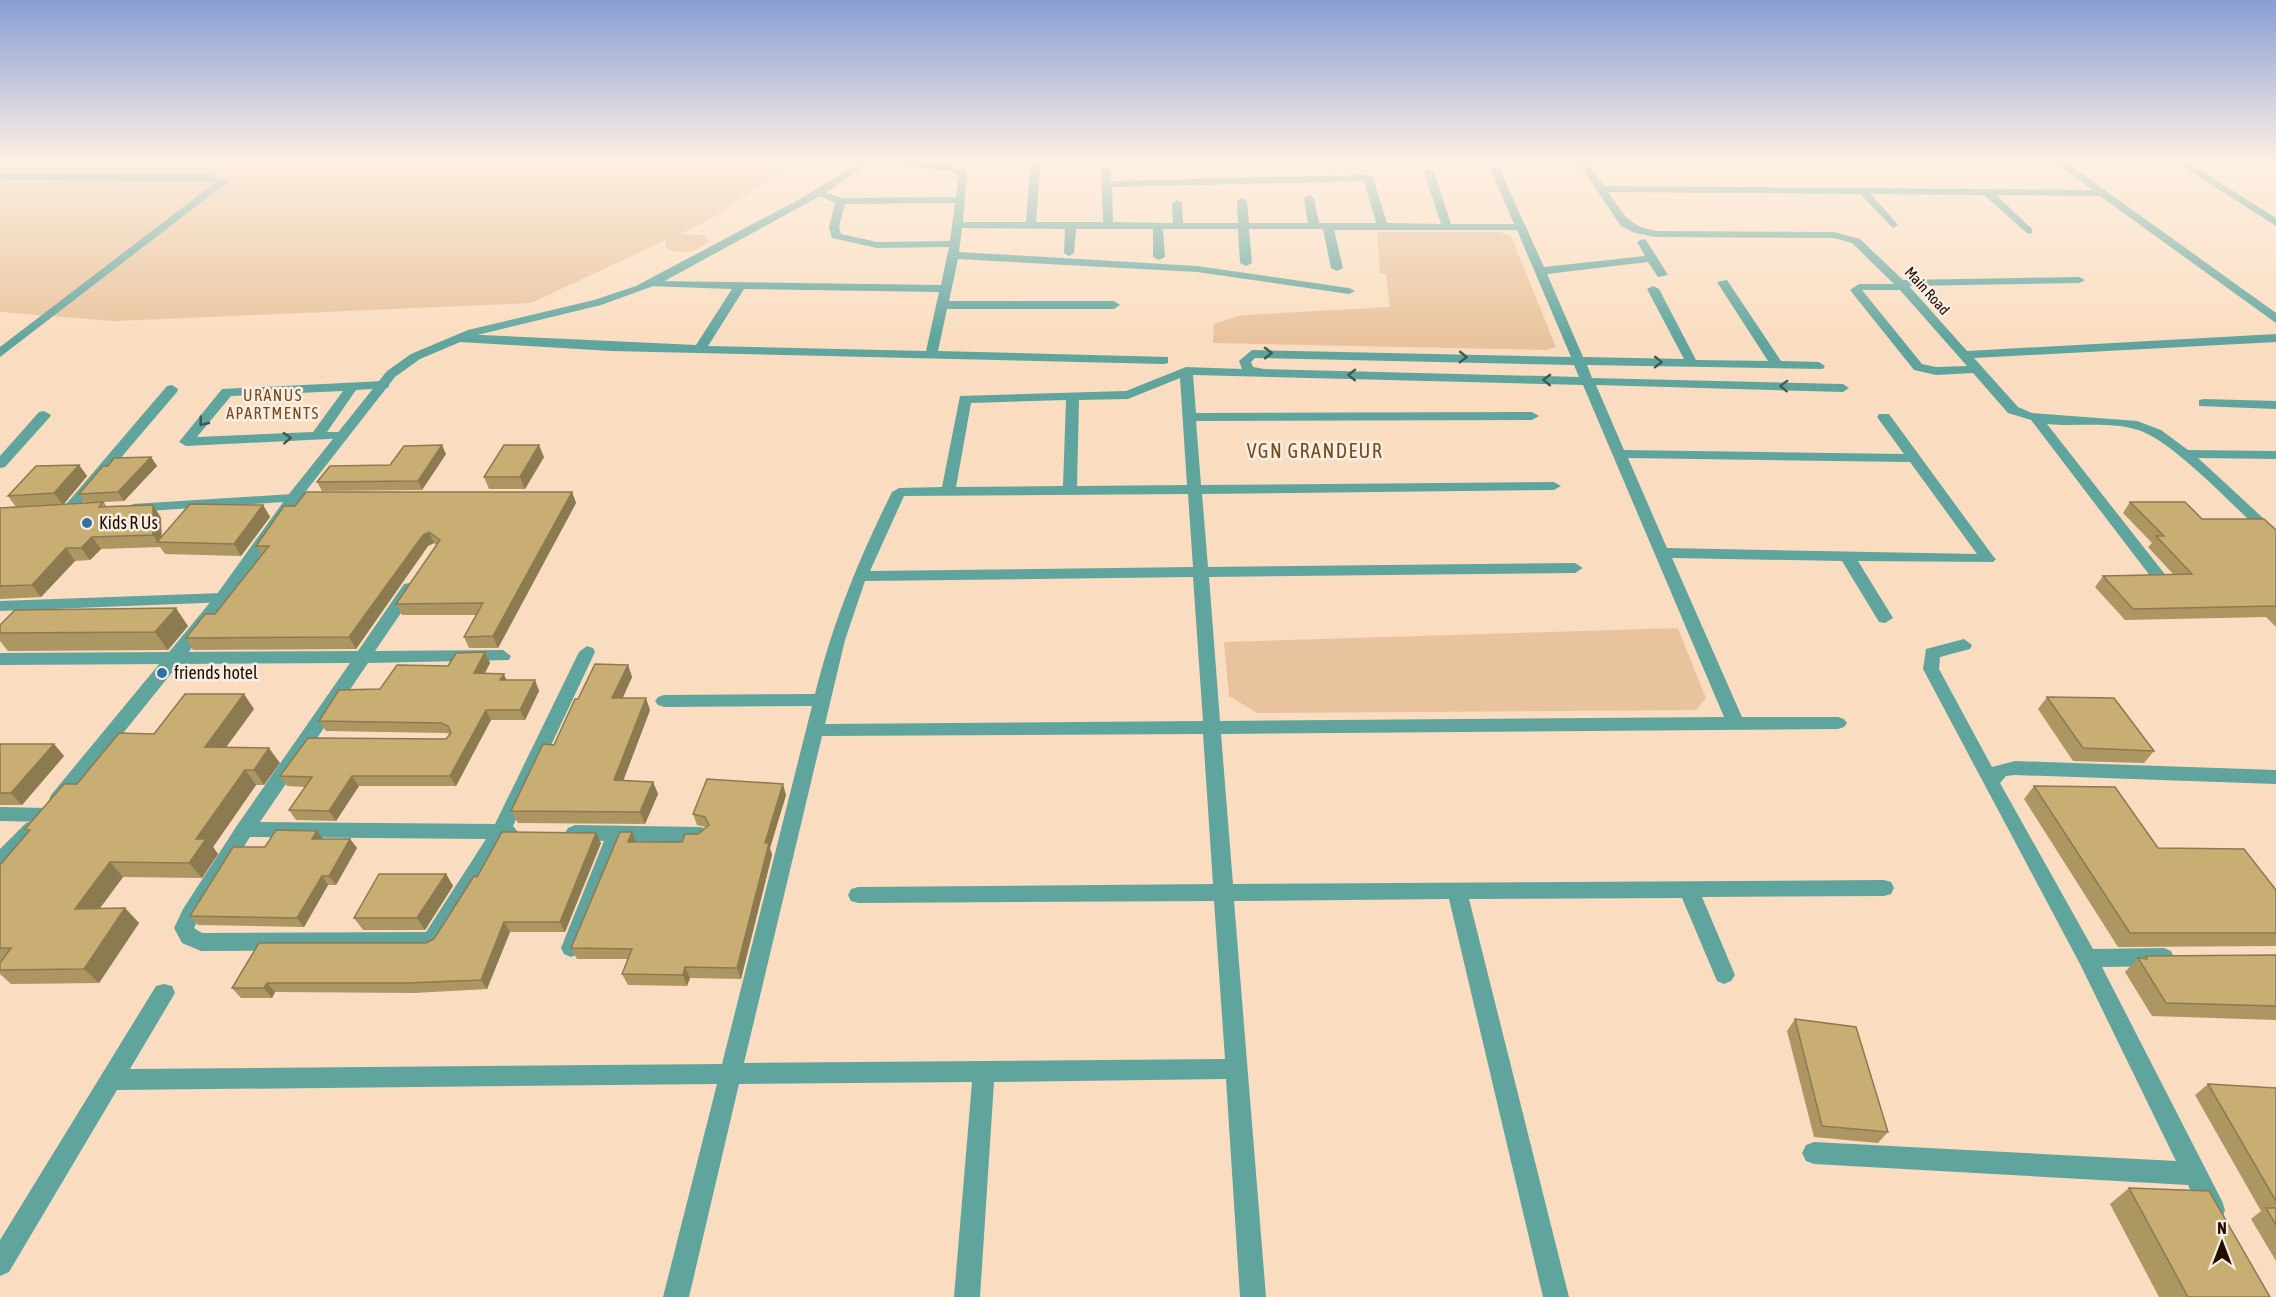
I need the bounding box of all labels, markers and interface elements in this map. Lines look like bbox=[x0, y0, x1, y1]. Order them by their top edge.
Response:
street label: Main Road bbox=[1901, 263, 1953, 318]
one-way arrow bbox=[1264, 347, 1273, 359]
one-way arrow bbox=[1459, 351, 1468, 363]
one-way arrow bbox=[1654, 356, 1663, 368]
one-way arrow bbox=[1348, 369, 1357, 381]
one-way arrow bbox=[1543, 373, 1552, 386]
one-way arrow bbox=[1780, 380, 1789, 392]
district label: URANUS APARTMENTS bbox=[226, 386, 320, 422]
one-way arrow bbox=[199, 415, 210, 426]
one-way arrow bbox=[282, 431, 291, 444]
district label: VGN GRANDEUR bbox=[1247, 439, 1383, 462]
place label: Kids R Us bbox=[99, 512, 158, 533]
marker: Kids R Us bbox=[80, 516, 94, 530]
place label: friends hotel bbox=[174, 662, 258, 683]
marker: friends hotel bbox=[155, 666, 169, 680]
north arrow bbox=[2192, 1213, 2252, 1273]
text: N bbox=[2217, 1219, 2227, 1237]

